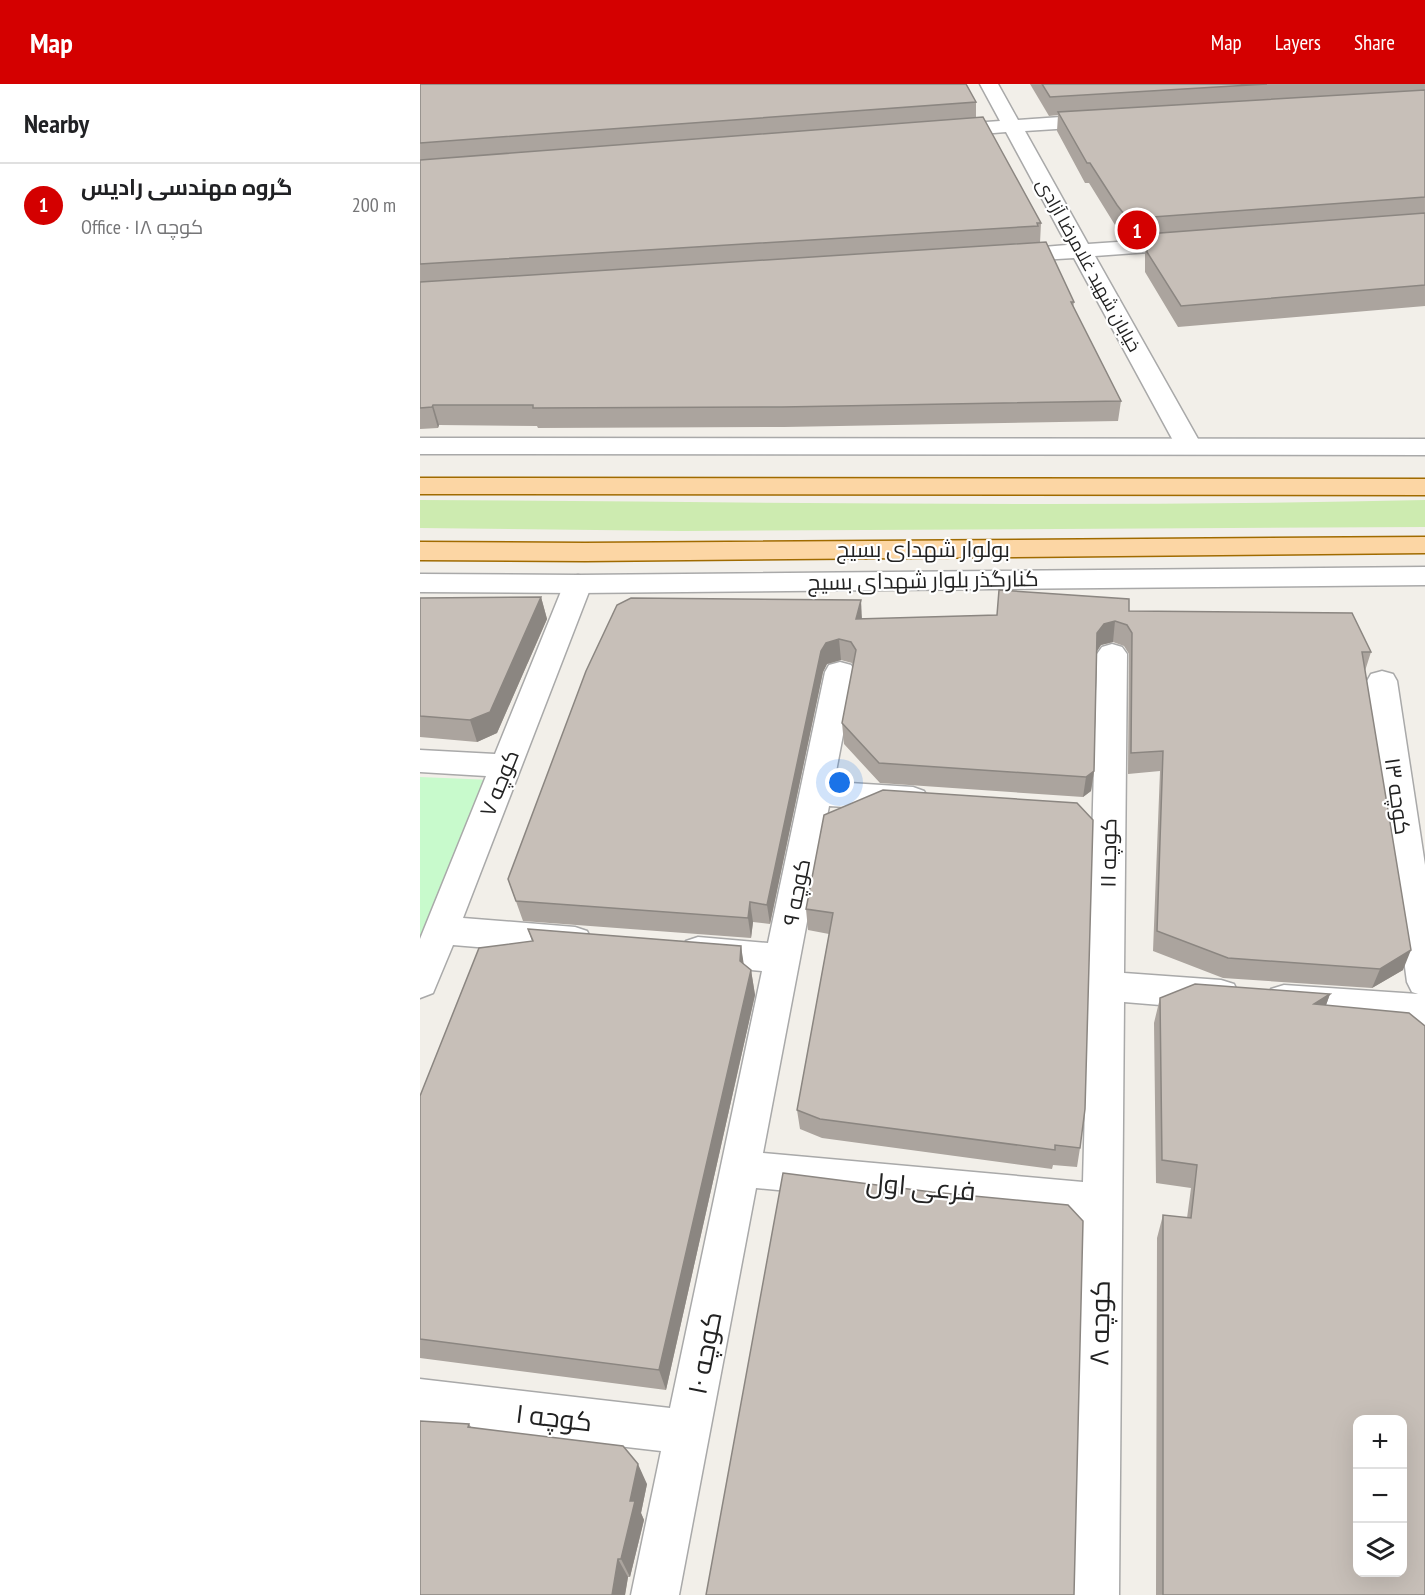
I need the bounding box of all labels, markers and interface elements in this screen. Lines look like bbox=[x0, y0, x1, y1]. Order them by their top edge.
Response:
text: Map bbox=[30, 24, 73, 61]
text: Map bbox=[1211, 29, 1242, 56]
text: Layers bbox=[1275, 29, 1321, 56]
text: Share bbox=[1354, 29, 1395, 56]
text: Nearby bbox=[24, 107, 89, 140]
text: گروه مهندسی رادیس bbox=[81, 173, 293, 201]
street label: خیابان شهید غلامرضا آزادی bbox=[1032, 174, 1146, 356]
text: 1 bbox=[39, 192, 48, 218]
text: 200 m bbox=[352, 192, 396, 218]
pin: 1 bbox=[1118, 208, 1156, 252]
text: Office · کوچه ۱۸ bbox=[81, 214, 203, 240]
street label: بولوار شهدای بسیج bbox=[836, 535, 1010, 564]
street label: کنارگذر بلوار شهدای بسیج bbox=[807, 564, 1039, 597]
street label: کوچه ۷ bbox=[473, 745, 526, 821]
street label: کوچه ۱۳ bbox=[1378, 756, 1417, 837]
your location bbox=[825, 768, 854, 797]
street label: کوچه ۱۱ bbox=[1093, 818, 1124, 888]
street label: کوچه ۹ bbox=[776, 856, 817, 928]
street label: فرعی اول bbox=[865, 1164, 977, 1208]
street label: کوچه ۸ bbox=[1081, 1280, 1119, 1366]
street label: کوچه ۱۰ bbox=[679, 1309, 731, 1398]
street label: کوچه ۱ bbox=[513, 1395, 594, 1441]
map controls bbox=[1353, 1415, 1407, 1577]
button: + bbox=[1353, 1415, 1407, 1469]
button: − bbox=[1353, 1469, 1407, 1523]
button: layers bbox=[1353, 1523, 1407, 1577]

